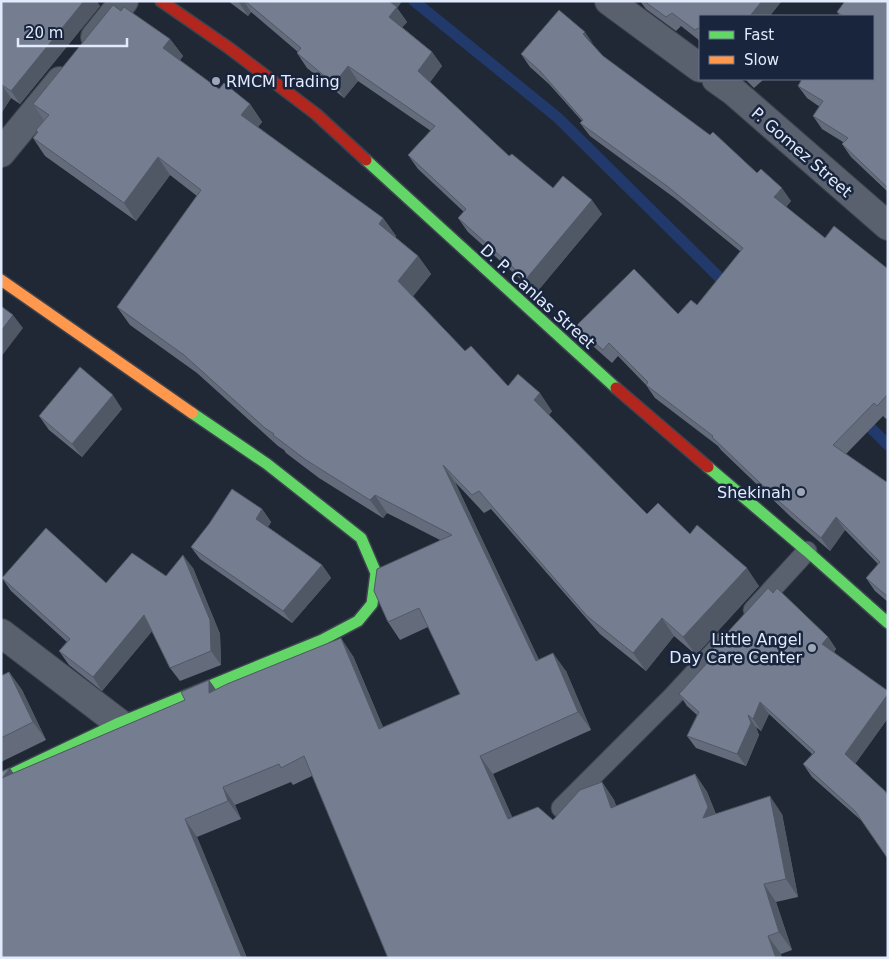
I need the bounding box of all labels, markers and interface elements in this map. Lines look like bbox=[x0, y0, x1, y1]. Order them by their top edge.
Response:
scale bar bbox=[18, 15, 126, 47]
legend bbox=[699, 15, 874, 80]
text: 20 m bbox=[25, 24, 63, 42]
text: Fast bbox=[744, 26, 774, 44]
text: Slow bbox=[744, 51, 779, 69]
place label: RMCM Trading bbox=[226, 72, 340, 91]
marker: RMCM Trading bbox=[210, 75, 222, 87]
street label: P. Gomez Street bbox=[747, 104, 856, 201]
street label: D. P. Canlas Street bbox=[477, 240, 599, 353]
place label: Shekinah bbox=[717, 483, 791, 502]
marker: Shekinah bbox=[795, 486, 807, 498]
place label: Little Angel Day Care Center bbox=[669, 630, 802, 667]
marker: Little Angel Day Care Center bbox=[806, 642, 818, 654]

